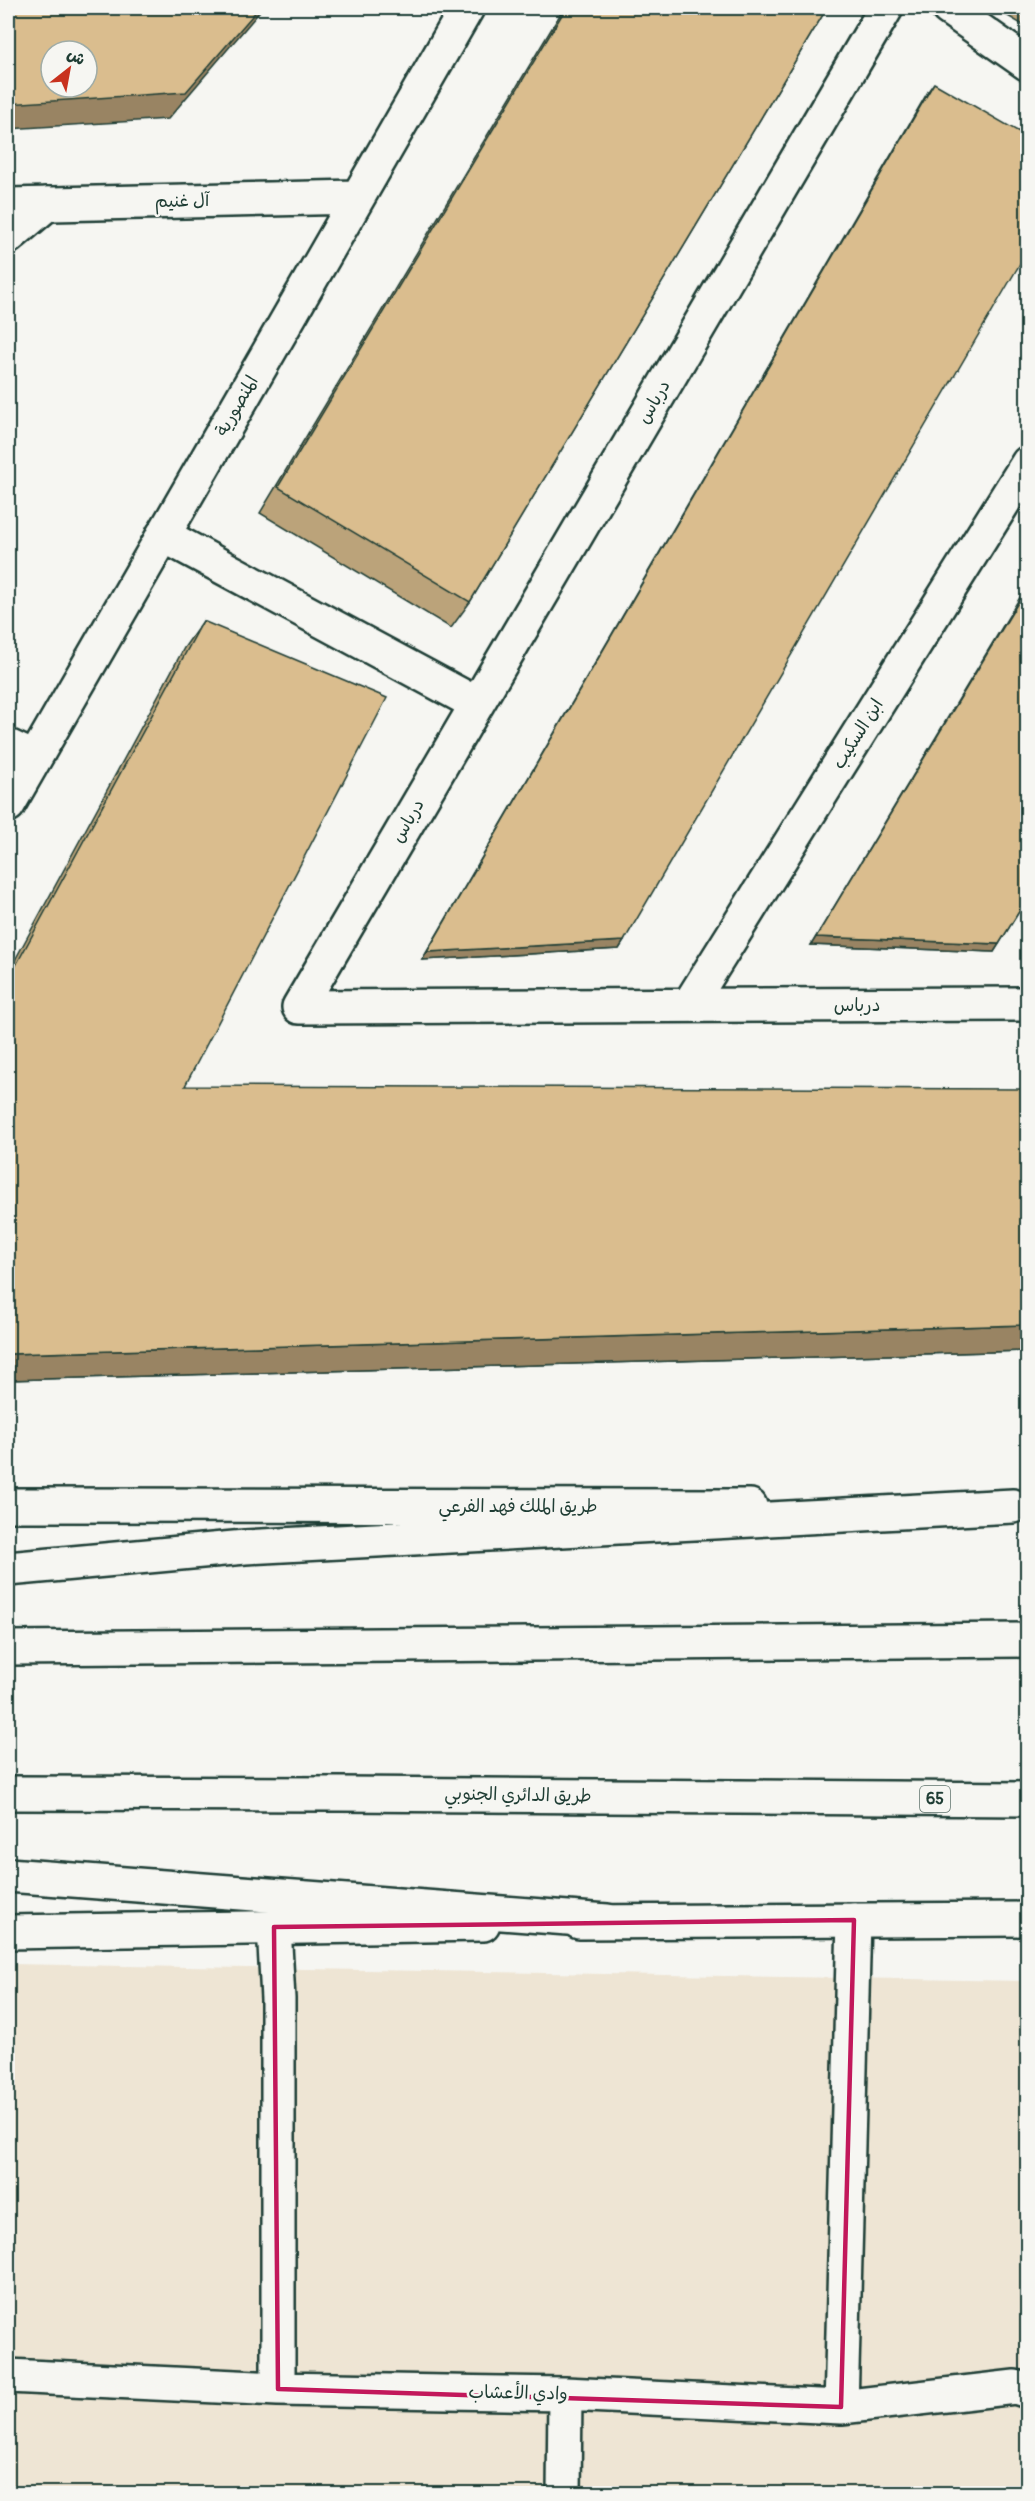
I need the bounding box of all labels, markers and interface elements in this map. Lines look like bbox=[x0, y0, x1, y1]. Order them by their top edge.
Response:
north arrow bbox=[39, 39, 99, 99]
text: ش bbox=[64, 44, 89, 70]
street label: آل غنيم bbox=[154, 189, 211, 215]
street label: المنصورية bbox=[210, 371, 264, 441]
street label: درباس bbox=[632, 376, 676, 428]
street label: ابن السكيب bbox=[827, 695, 889, 773]
street label: درباس bbox=[386, 795, 430, 847]
street label: درباس bbox=[834, 994, 880, 1017]
street label: طريق الملك فهد الفرعي bbox=[439, 1495, 597, 1522]
street label: طريق الدائري الجنوبي bbox=[444, 1782, 592, 1812]
road number: 65 bbox=[920, 1786, 950, 1812]
street label: وادي الأعشاب bbox=[468, 2380, 568, 2406]

